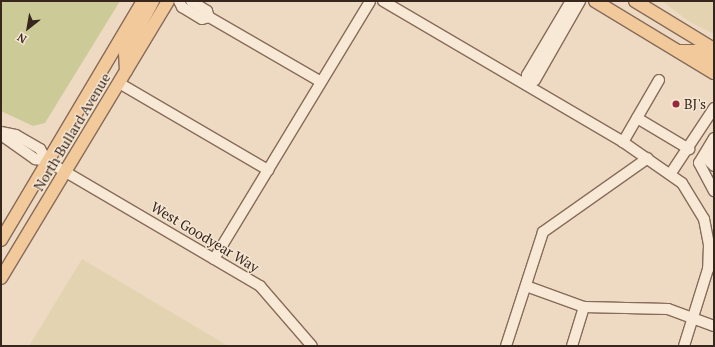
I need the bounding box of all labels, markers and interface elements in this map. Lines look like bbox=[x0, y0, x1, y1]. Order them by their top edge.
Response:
north arrow bbox=[8, 8, 48, 48]
text: N bbox=[15, 30, 29, 46]
street label: North Bullard Avenue bbox=[30, 70, 114, 194]
place label: BJ's bbox=[684, 96, 706, 112]
marker: BJ's bbox=[671, 99, 681, 109]
street label: West Goodyear Way bbox=[148, 198, 262, 276]

